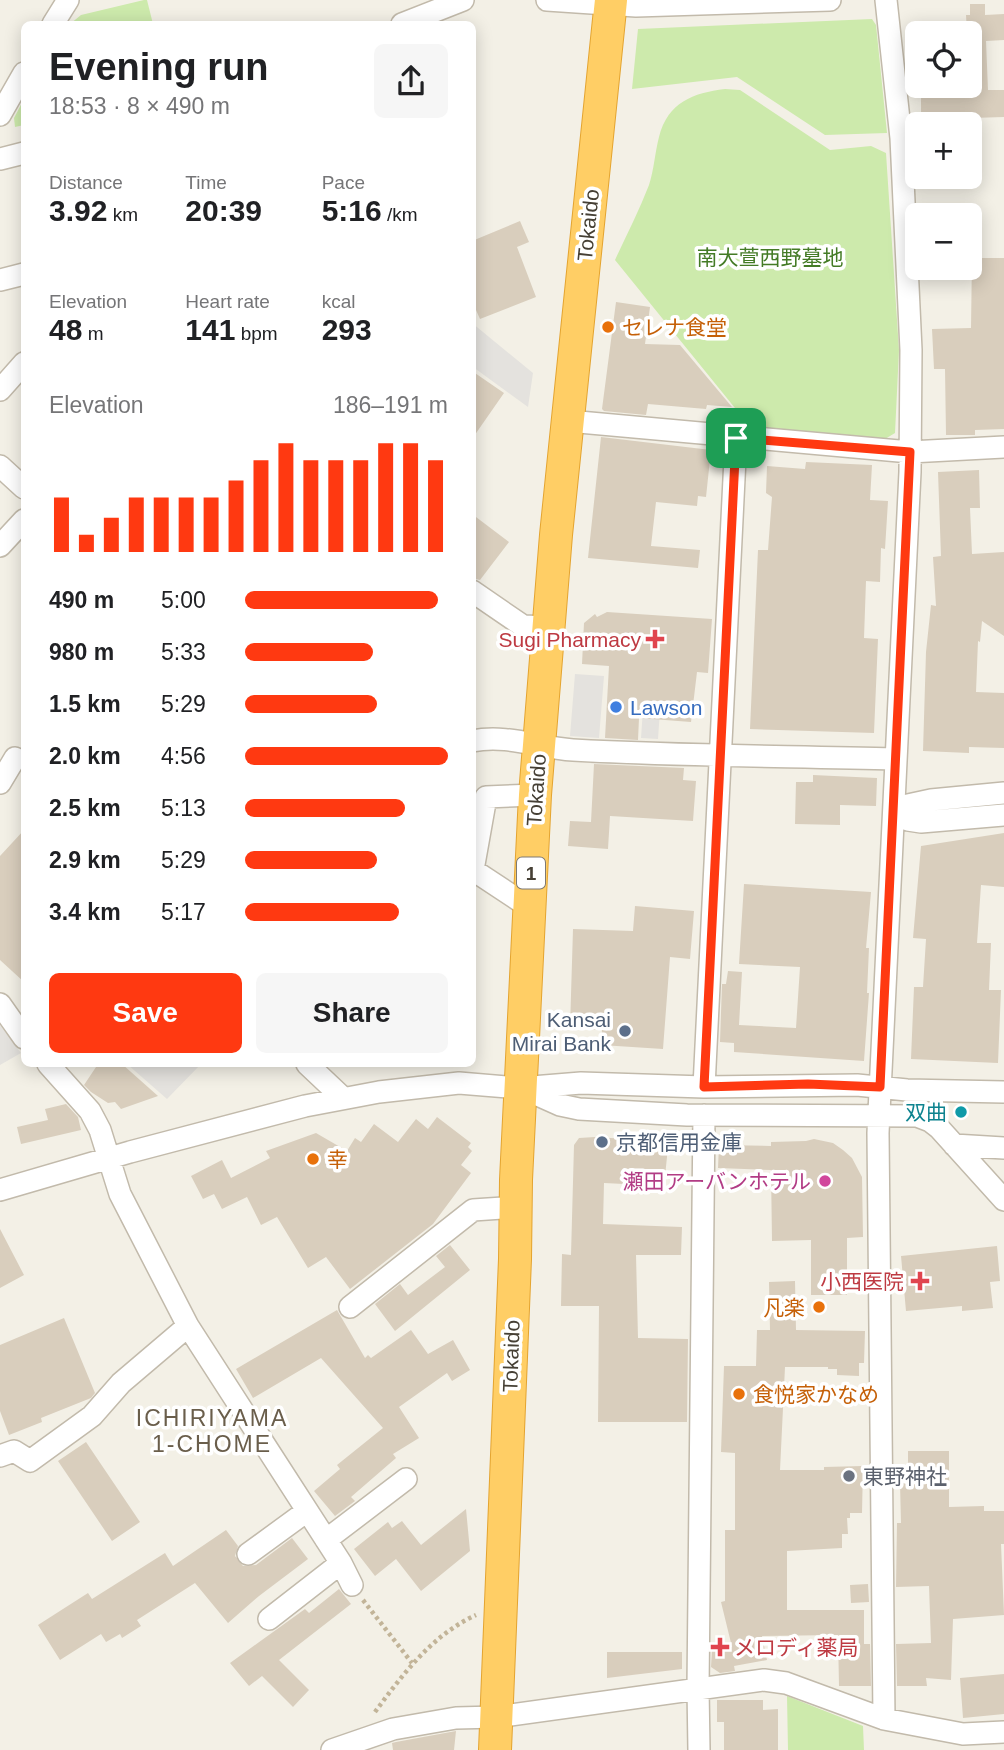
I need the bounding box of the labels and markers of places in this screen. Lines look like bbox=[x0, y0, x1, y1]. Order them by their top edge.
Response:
place label: セレナ食堂 bbox=[622, 316, 727, 339]
marker: セレナ食堂 bbox=[600, 319, 616, 335]
pin bbox=[706, 408, 766, 468]
place label: Sugi Pharmacy bbox=[499, 628, 641, 651]
marker: Sugi Pharmacy bbox=[647, 631, 663, 647]
place label: Lawson bbox=[630, 696, 702, 719]
marker: Lawson bbox=[608, 699, 624, 715]
place label: Kansai Mirai Bank bbox=[512, 1008, 611, 1055]
marker: Kansai Mirai Bank bbox=[617, 1023, 633, 1039]
place label: 双曲 bbox=[905, 1101, 947, 1124]
marker: 双曲 bbox=[953, 1104, 969, 1120]
place label: 京都信用金庫 bbox=[616, 1131, 742, 1154]
marker: 京都信用金庫 bbox=[594, 1134, 610, 1150]
place label: 幸 bbox=[327, 1148, 348, 1171]
marker: 幸 bbox=[305, 1151, 321, 1167]
place label: 瀬田アーバンホテル bbox=[622, 1170, 811, 1193]
marker: 瀬田アーバンホテル bbox=[817, 1173, 833, 1189]
place label: 小西医院 bbox=[820, 1270, 904, 1293]
marker: 小西医院 bbox=[910, 1271, 930, 1291]
place label: 凡楽 bbox=[763, 1296, 805, 1319]
marker: 凡楽 bbox=[811, 1299, 827, 1315]
place label: 食悦家かなめ bbox=[753, 1383, 879, 1406]
marker: 食悦家かなめ bbox=[731, 1386, 747, 1402]
place label: 東野神社 bbox=[863, 1465, 947, 1488]
marker: 東野神社 bbox=[841, 1468, 857, 1484]
place label: メロディ薬局 bbox=[734, 1636, 859, 1659]
marker: メロディ薬局 bbox=[712, 1639, 728, 1655]

